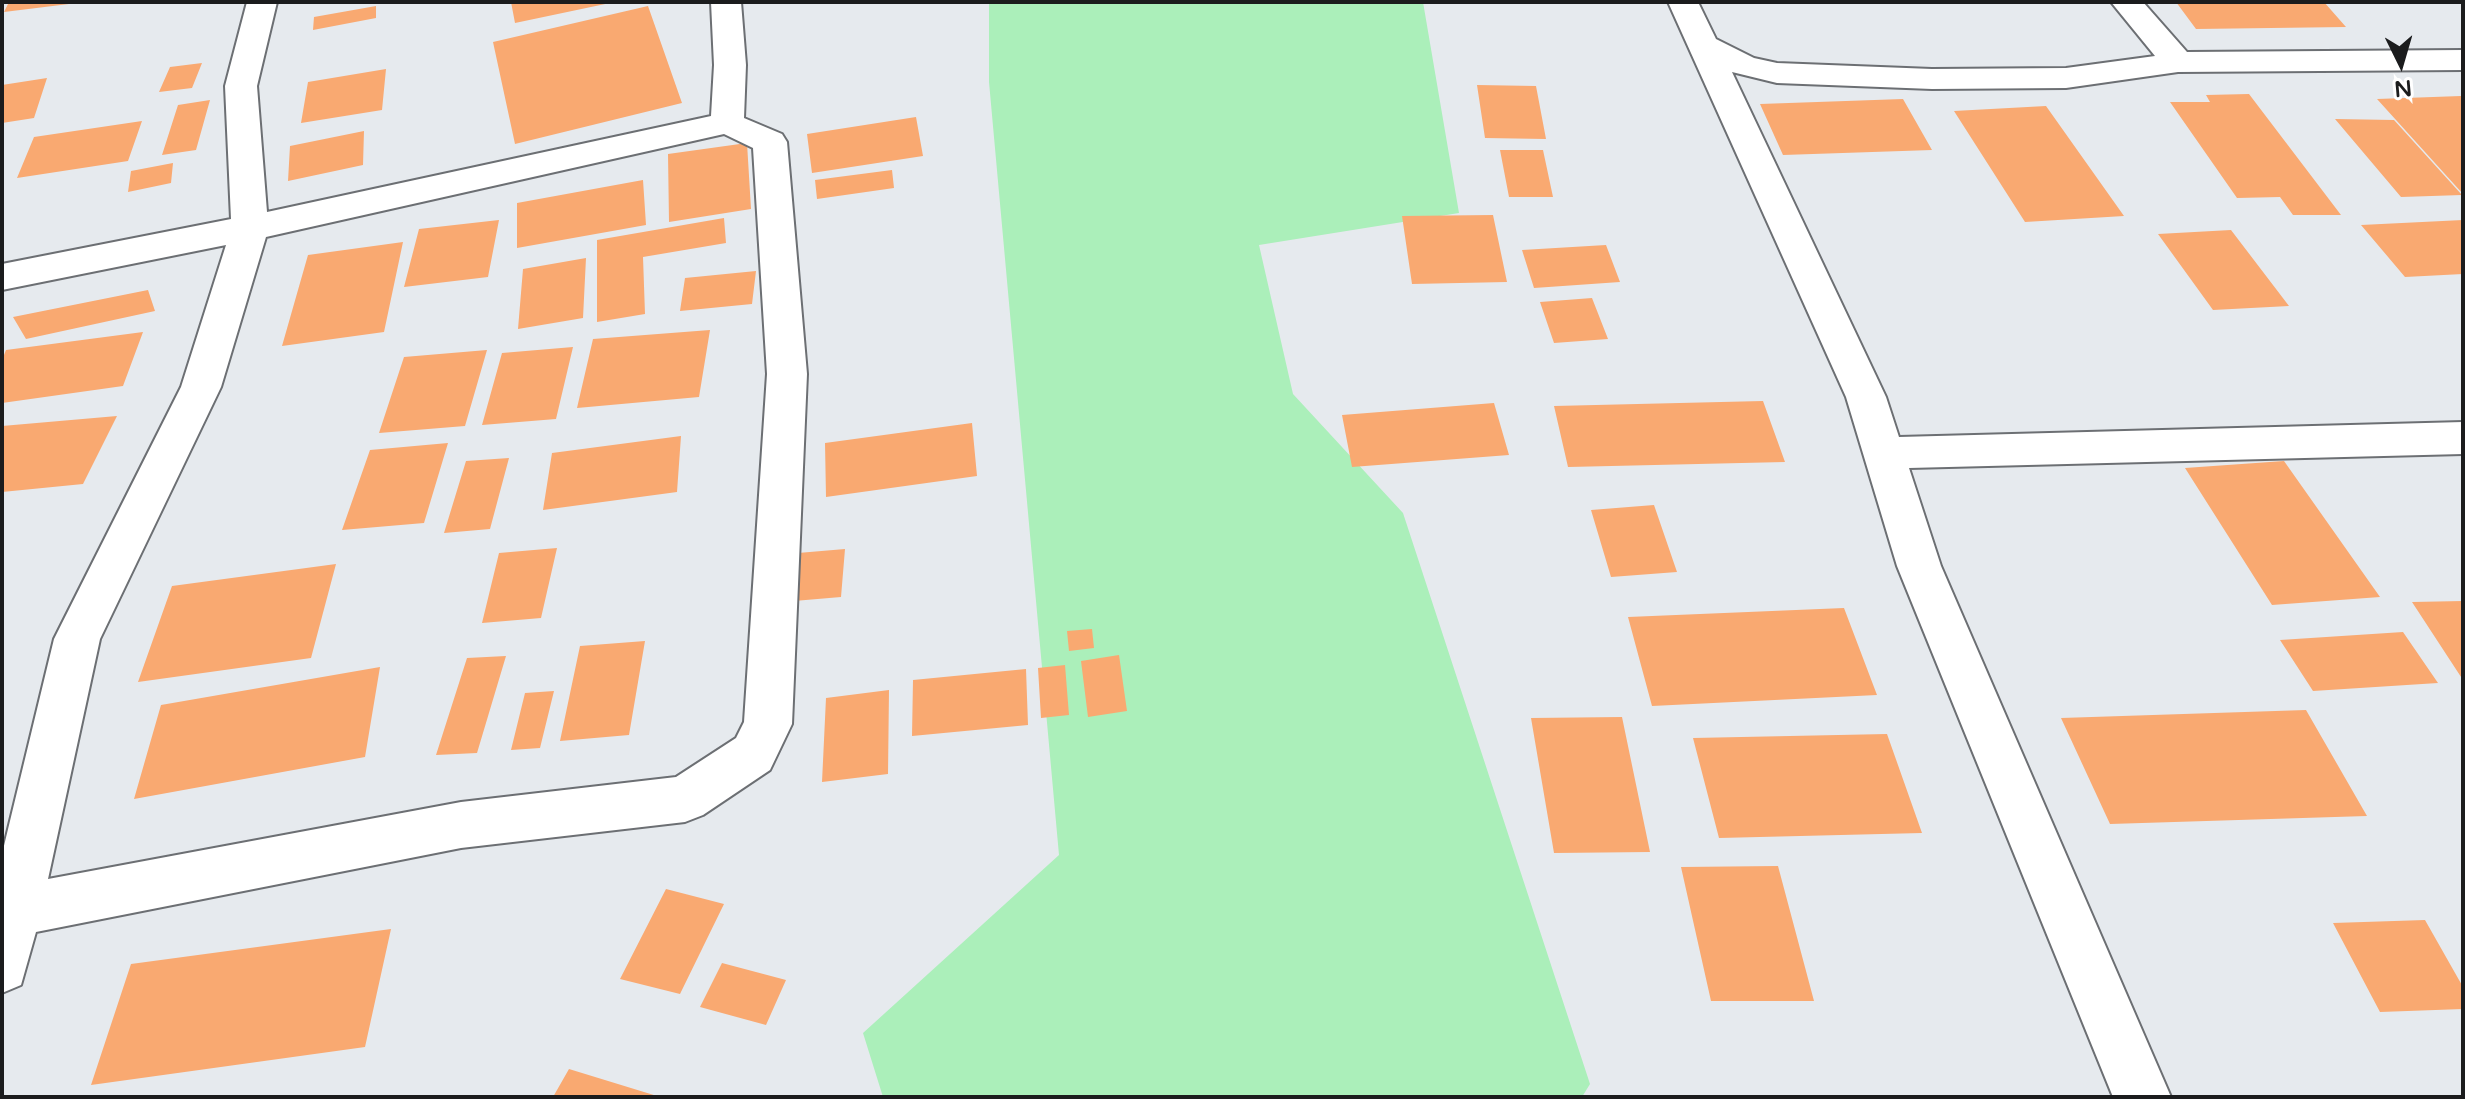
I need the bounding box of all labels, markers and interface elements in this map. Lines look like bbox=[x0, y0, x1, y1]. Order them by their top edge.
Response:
north arrow bbox=[2361, 24, 2441, 104]
text: N bbox=[2393, 74, 2413, 102]

